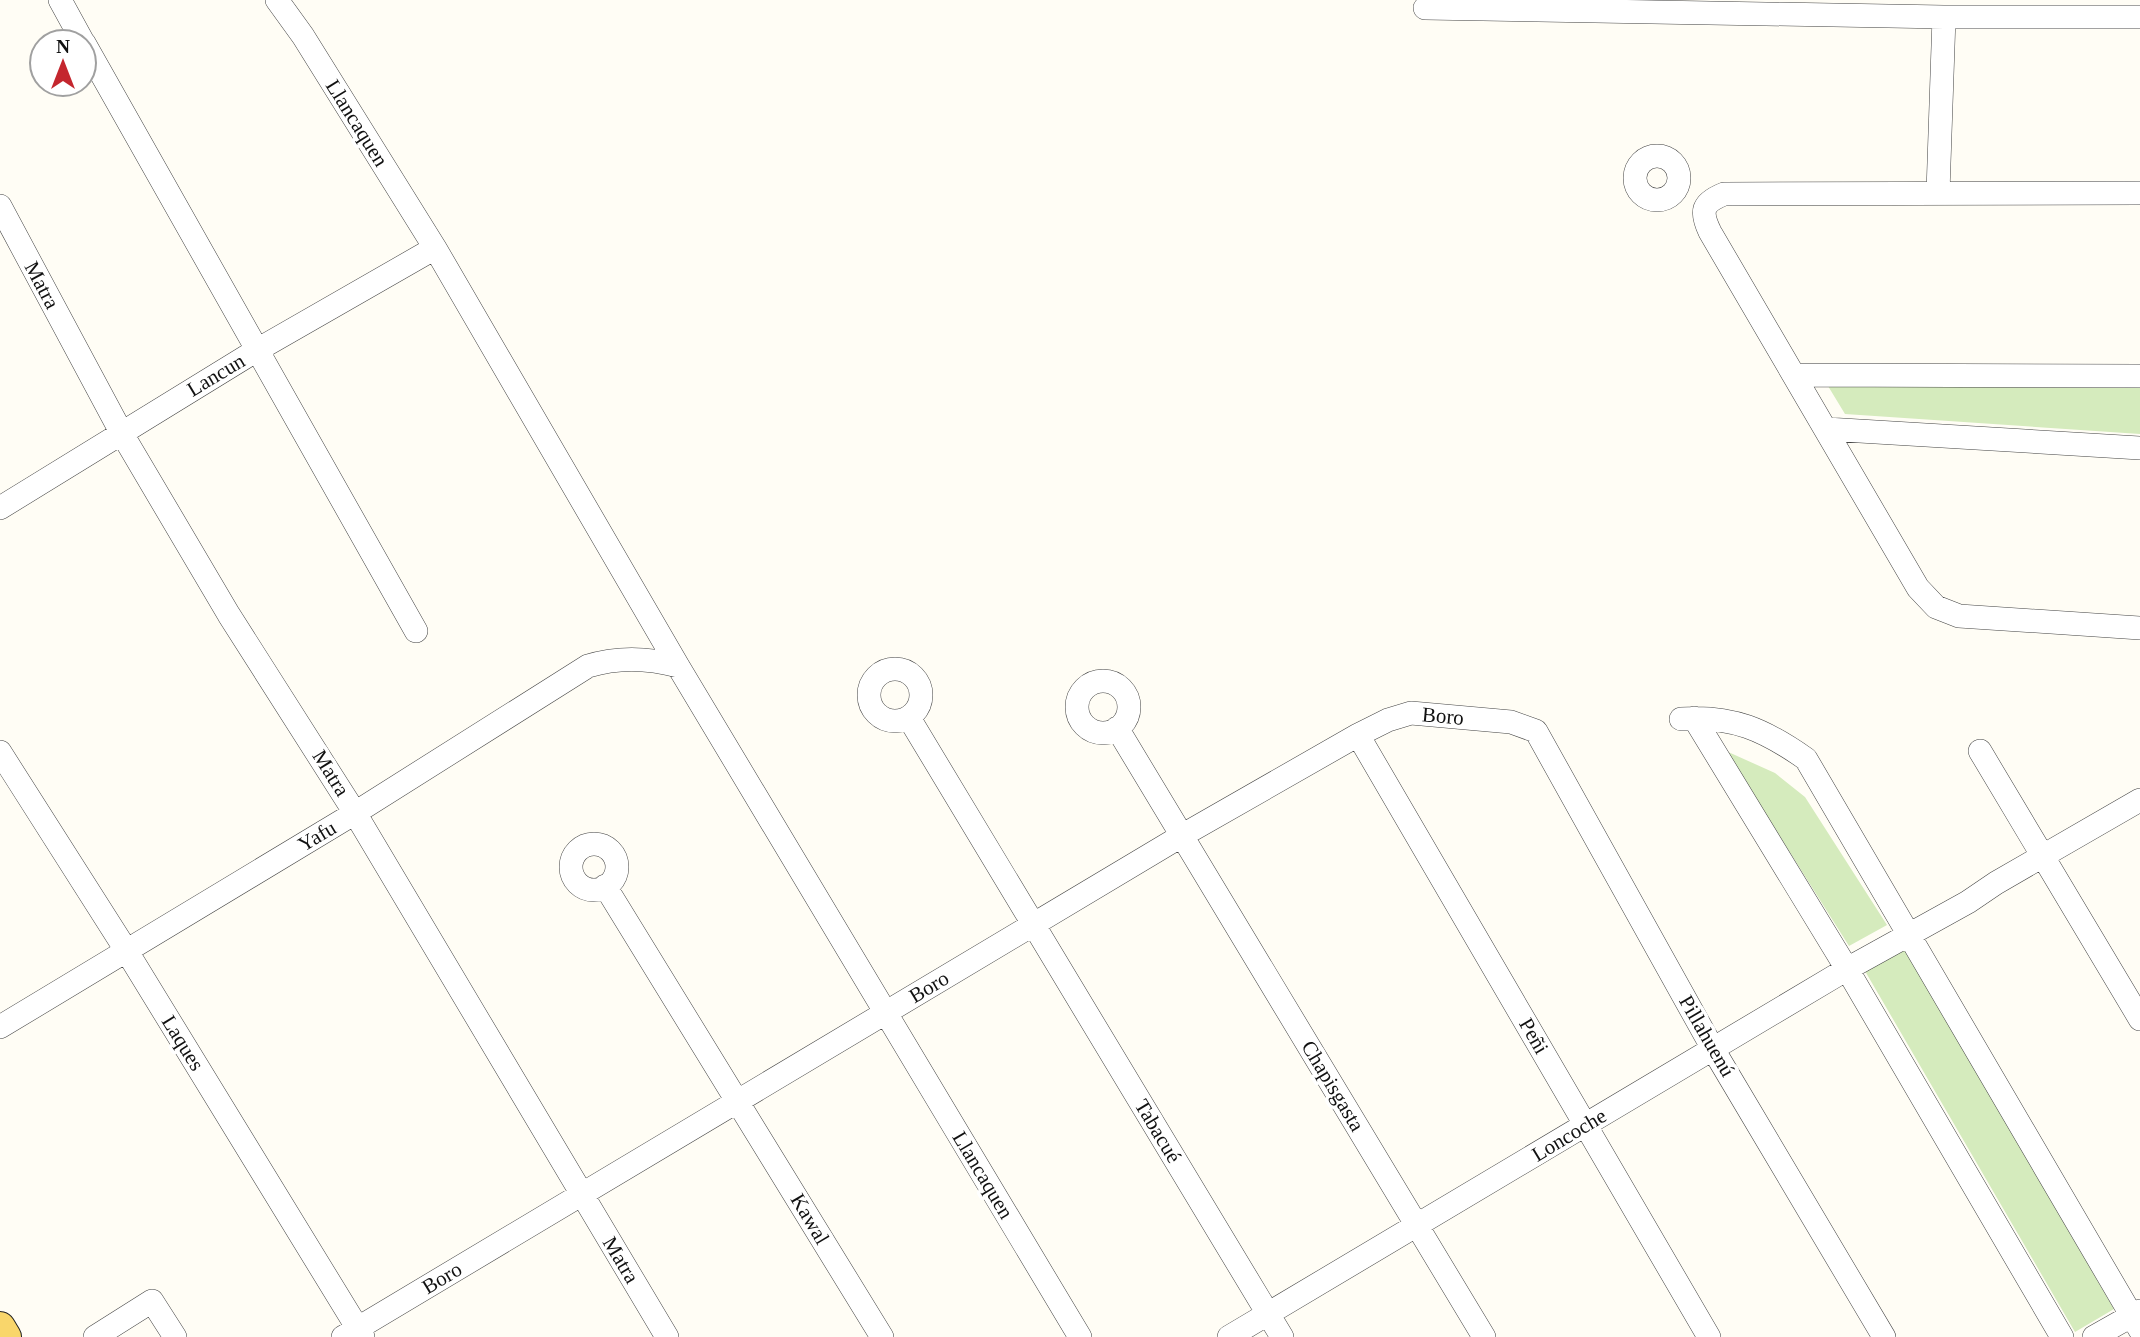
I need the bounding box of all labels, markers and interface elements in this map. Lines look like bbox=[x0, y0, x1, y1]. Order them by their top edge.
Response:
north arrow bbox=[28, 28, 98, 98]
text: N bbox=[56, 36, 70, 57]
street label: Llancaquen bbox=[321, 75, 393, 171]
street label: Matra bbox=[20, 257, 65, 313]
street label: Lancun bbox=[183, 348, 250, 402]
street label: Boro bbox=[1421, 702, 1465, 730]
street label: Matra bbox=[308, 745, 355, 801]
street label: Yafu bbox=[294, 815, 341, 857]
street label: Boro bbox=[905, 966, 953, 1008]
street label: Pillahuenú bbox=[1674, 991, 1740, 1081]
street label: Laques bbox=[157, 1011, 209, 1075]
street label: Peñi bbox=[1514, 1014, 1554, 1058]
street label: Chapisgasta bbox=[1297, 1036, 1370, 1136]
street label: Tabacué bbox=[1130, 1095, 1186, 1167]
street label: Loncoche bbox=[1527, 1103, 1611, 1167]
street label: Llancaquen bbox=[947, 1127, 1019, 1224]
street label: Kawal bbox=[786, 1189, 834, 1249]
street label: Matra bbox=[598, 1232, 645, 1288]
street label: Boro bbox=[418, 1257, 466, 1299]

